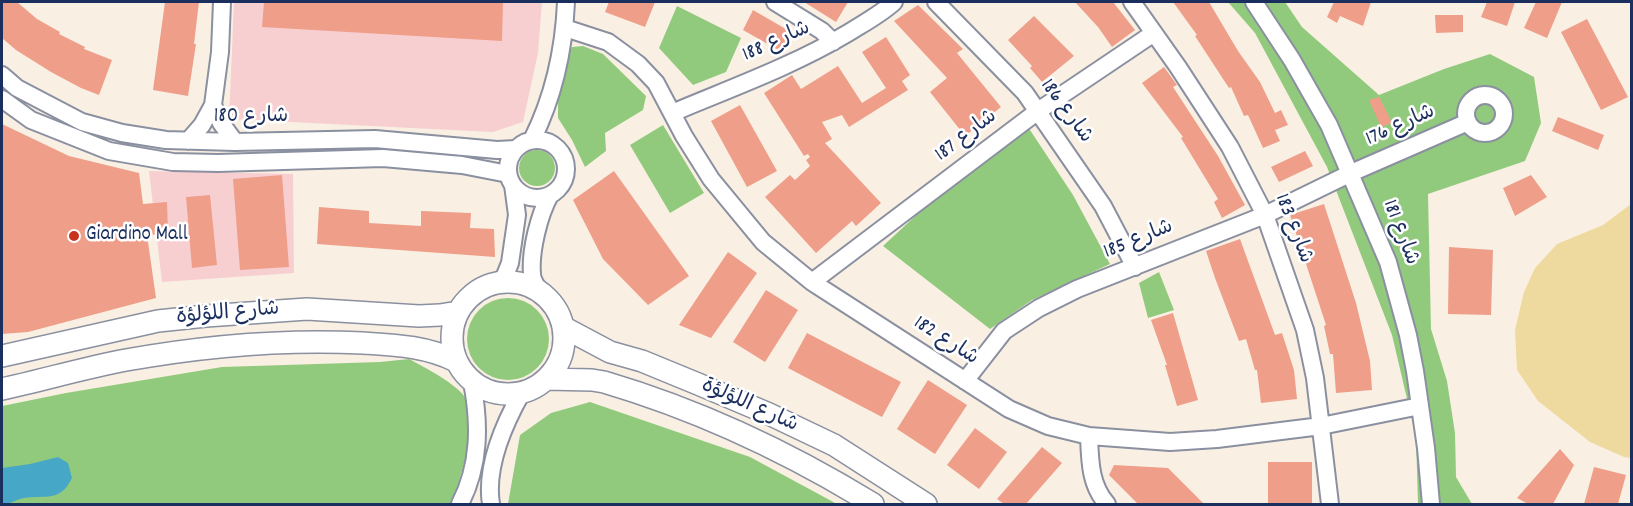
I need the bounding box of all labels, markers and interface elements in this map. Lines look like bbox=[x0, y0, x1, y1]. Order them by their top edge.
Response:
street label: شارع 188 bbox=[739, 17, 815, 69]
street label: شارع 186 bbox=[1033, 75, 1097, 149]
street label: شارع 176 bbox=[1362, 101, 1440, 153]
street label: شارع 180 bbox=[214, 105, 288, 131]
street label: شارع 187 bbox=[931, 105, 1003, 169]
street label: شارع 183 bbox=[1267, 191, 1317, 267]
street label: شارع 181 bbox=[1375, 197, 1423, 269]
street label: شارع 185 bbox=[1100, 216, 1178, 266]
place label: Giardino Mall bbox=[86, 223, 188, 249]
marker: Giardino Mall bbox=[67, 229, 81, 243]
street label: شارع اللؤلؤة bbox=[175, 298, 281, 332]
street label: شارع 182 bbox=[908, 312, 982, 372]
street label: شارع اللؤلؤة bbox=[697, 374, 801, 440]

